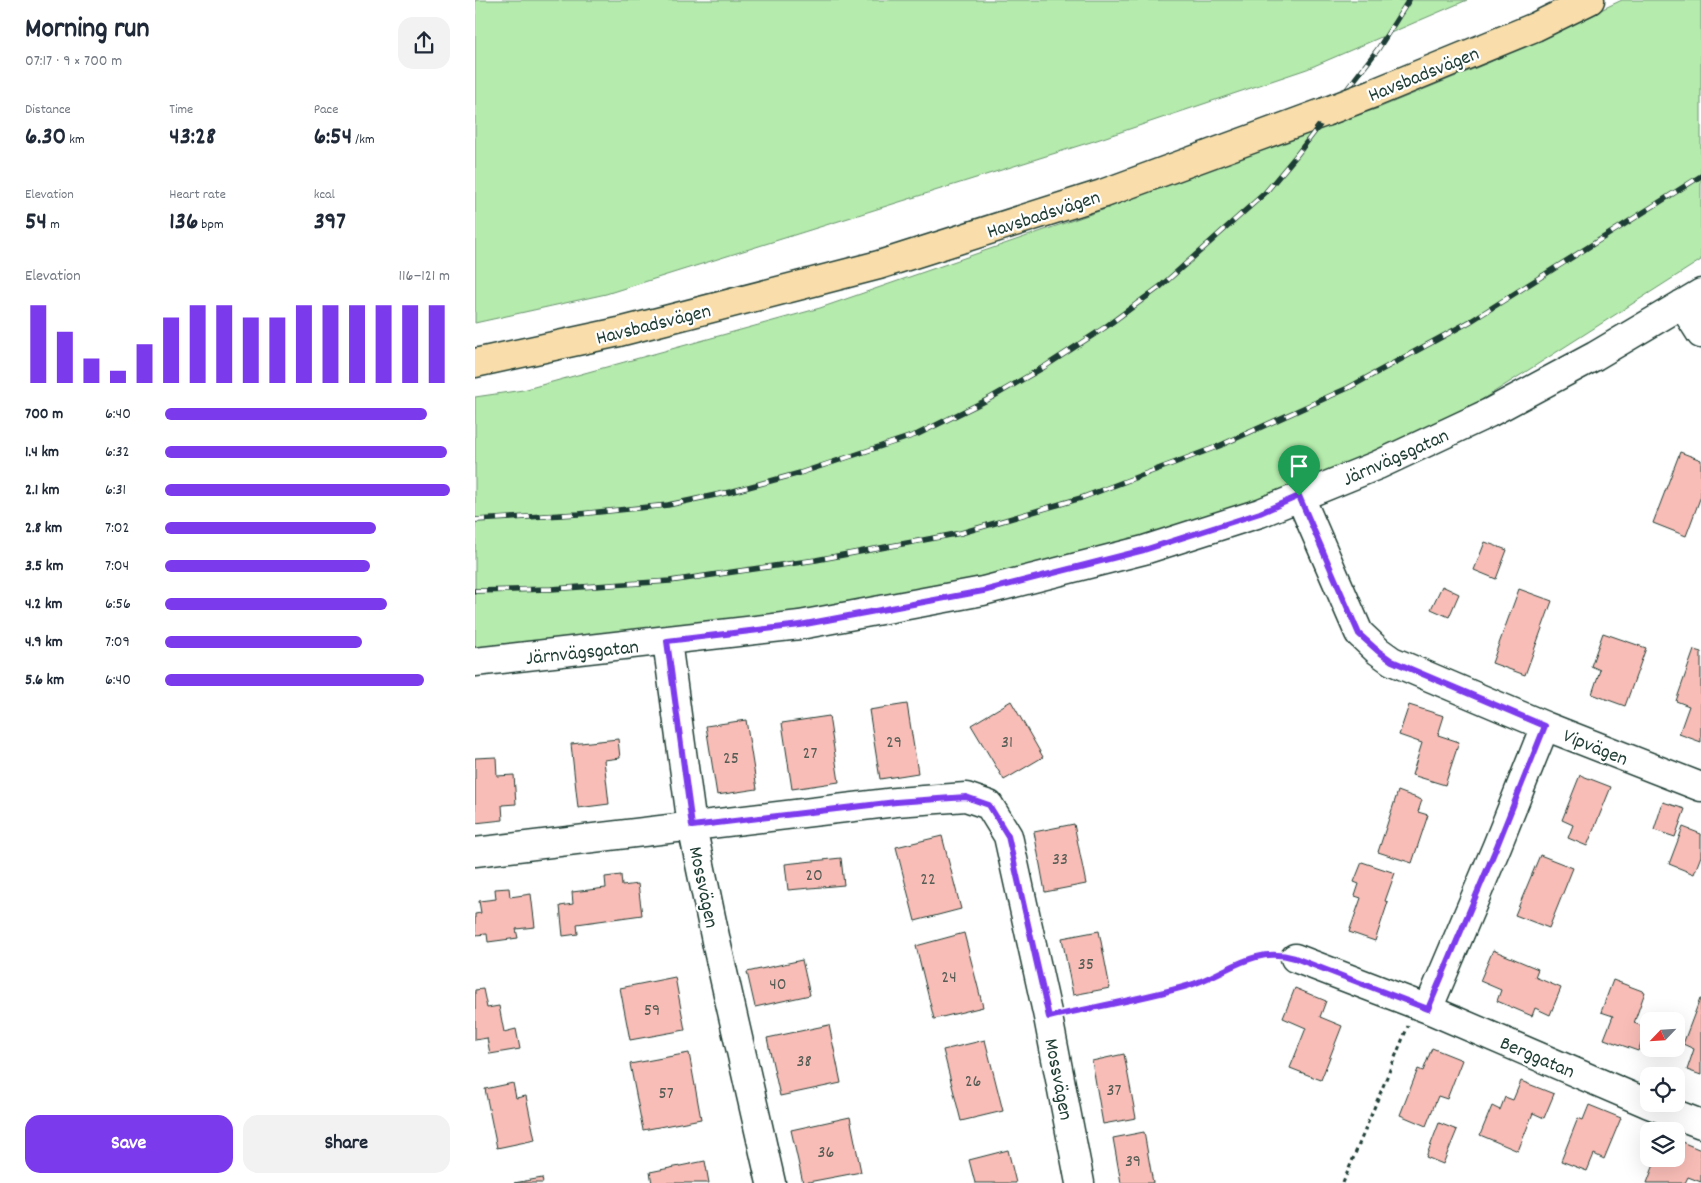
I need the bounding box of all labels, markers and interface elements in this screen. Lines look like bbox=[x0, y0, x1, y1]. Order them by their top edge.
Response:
text: Morning run bbox=[25, 11, 149, 51]
button: share bbox=[398, 17, 450, 69]
street label: Havsbadsvägen bbox=[1364, 41, 1484, 111]
text: 07:17 · 9 × 700 m bbox=[25, 50, 122, 73]
text: Distance bbox=[25, 100, 71, 120]
text: Time bbox=[169, 100, 193, 120]
text: Pace bbox=[314, 100, 338, 120]
text: 6.30 bbox=[25, 120, 66, 156]
text: 43:28 bbox=[169, 120, 216, 156]
text: 6:54 bbox=[314, 120, 352, 156]
text: km bbox=[66, 130, 85, 150]
text: /km bbox=[352, 130, 375, 150]
street label: Havsbadsvägen bbox=[984, 184, 1104, 247]
text: Elevation bbox=[25, 185, 74, 205]
text: Heart rate bbox=[169, 185, 226, 205]
text: kcal bbox=[314, 185, 335, 205]
text: 54 bbox=[25, 205, 47, 241]
text: 136 bbox=[169, 205, 198, 241]
text: 397 bbox=[314, 205, 346, 241]
text: m bbox=[47, 215, 60, 235]
text: bpm bbox=[198, 215, 224, 235]
text: Elevation bbox=[25, 265, 81, 288]
text: 116–121 m bbox=[399, 265, 450, 288]
street label: Havsbadsvägen bbox=[593, 298, 714, 354]
text: 700 m bbox=[25, 403, 63, 426]
text: 6:40 bbox=[105, 403, 131, 426]
street label: Järnvägsgatan bbox=[1339, 423, 1454, 495]
text: 1.4 km bbox=[25, 441, 59, 464]
text: 6:32 bbox=[105, 441, 130, 464]
pin bbox=[1278, 445, 1320, 496]
icon: arrive bbox=[1285, 452, 1313, 480]
text: 2.1 km bbox=[25, 479, 59, 502]
text: 6:31 bbox=[105, 479, 126, 502]
text: 2.8 km bbox=[25, 517, 62, 540]
text: 7:02 bbox=[105, 517, 130, 540]
text: 3.5 km bbox=[25, 555, 63, 578]
text: 7:04 bbox=[105, 555, 129, 578]
text: 4.2 km bbox=[25, 593, 63, 616]
text: 6:56 bbox=[105, 593, 131, 616]
text: 4.9 km bbox=[25, 631, 63, 654]
text: 7:09 bbox=[105, 631, 130, 654]
street label: Järnvägsgatan bbox=[524, 634, 640, 674]
text: 5.6 km bbox=[25, 669, 64, 692]
text: 6:40 bbox=[105, 669, 131, 692]
street label: Vipvägen bbox=[1558, 723, 1631, 774]
house number: 29 bbox=[886, 731, 902, 756]
house number: 31 bbox=[1001, 731, 1013, 756]
house number: 27 bbox=[803, 742, 817, 767]
house number: 25 bbox=[723, 747, 739, 772]
street label: Mossvägen bbox=[680, 844, 724, 931]
house number: 33 bbox=[1052, 848, 1068, 873]
house number: 20 bbox=[805, 864, 823, 889]
house number: 22 bbox=[920, 868, 936, 893]
house number: 35 bbox=[1078, 953, 1094, 978]
house number: 24 bbox=[941, 966, 957, 991]
house number: 40 bbox=[769, 973, 787, 998]
house number: 59 bbox=[644, 999, 660, 1024]
north arrow bbox=[1640, 1012, 1685, 1058]
map controls bbox=[1640, 1012, 1685, 1167]
street label: Berggatan bbox=[1495, 1031, 1578, 1087]
street label: Mossvägen bbox=[1035, 1036, 1079, 1123]
house number: 38 bbox=[796, 1050, 812, 1075]
button: locate bbox=[1640, 1067, 1685, 1112]
house number: 26 bbox=[965, 1070, 981, 1095]
house number: 37 bbox=[1107, 1079, 1122, 1104]
house number: 57 bbox=[658, 1082, 674, 1107]
button: Save bbox=[25, 1115, 233, 1173]
button: Share bbox=[243, 1115, 450, 1173]
button: layers bbox=[1640, 1122, 1685, 1167]
house number: 36 bbox=[818, 1141, 834, 1166]
house number: 39 bbox=[1125, 1150, 1141, 1175]

